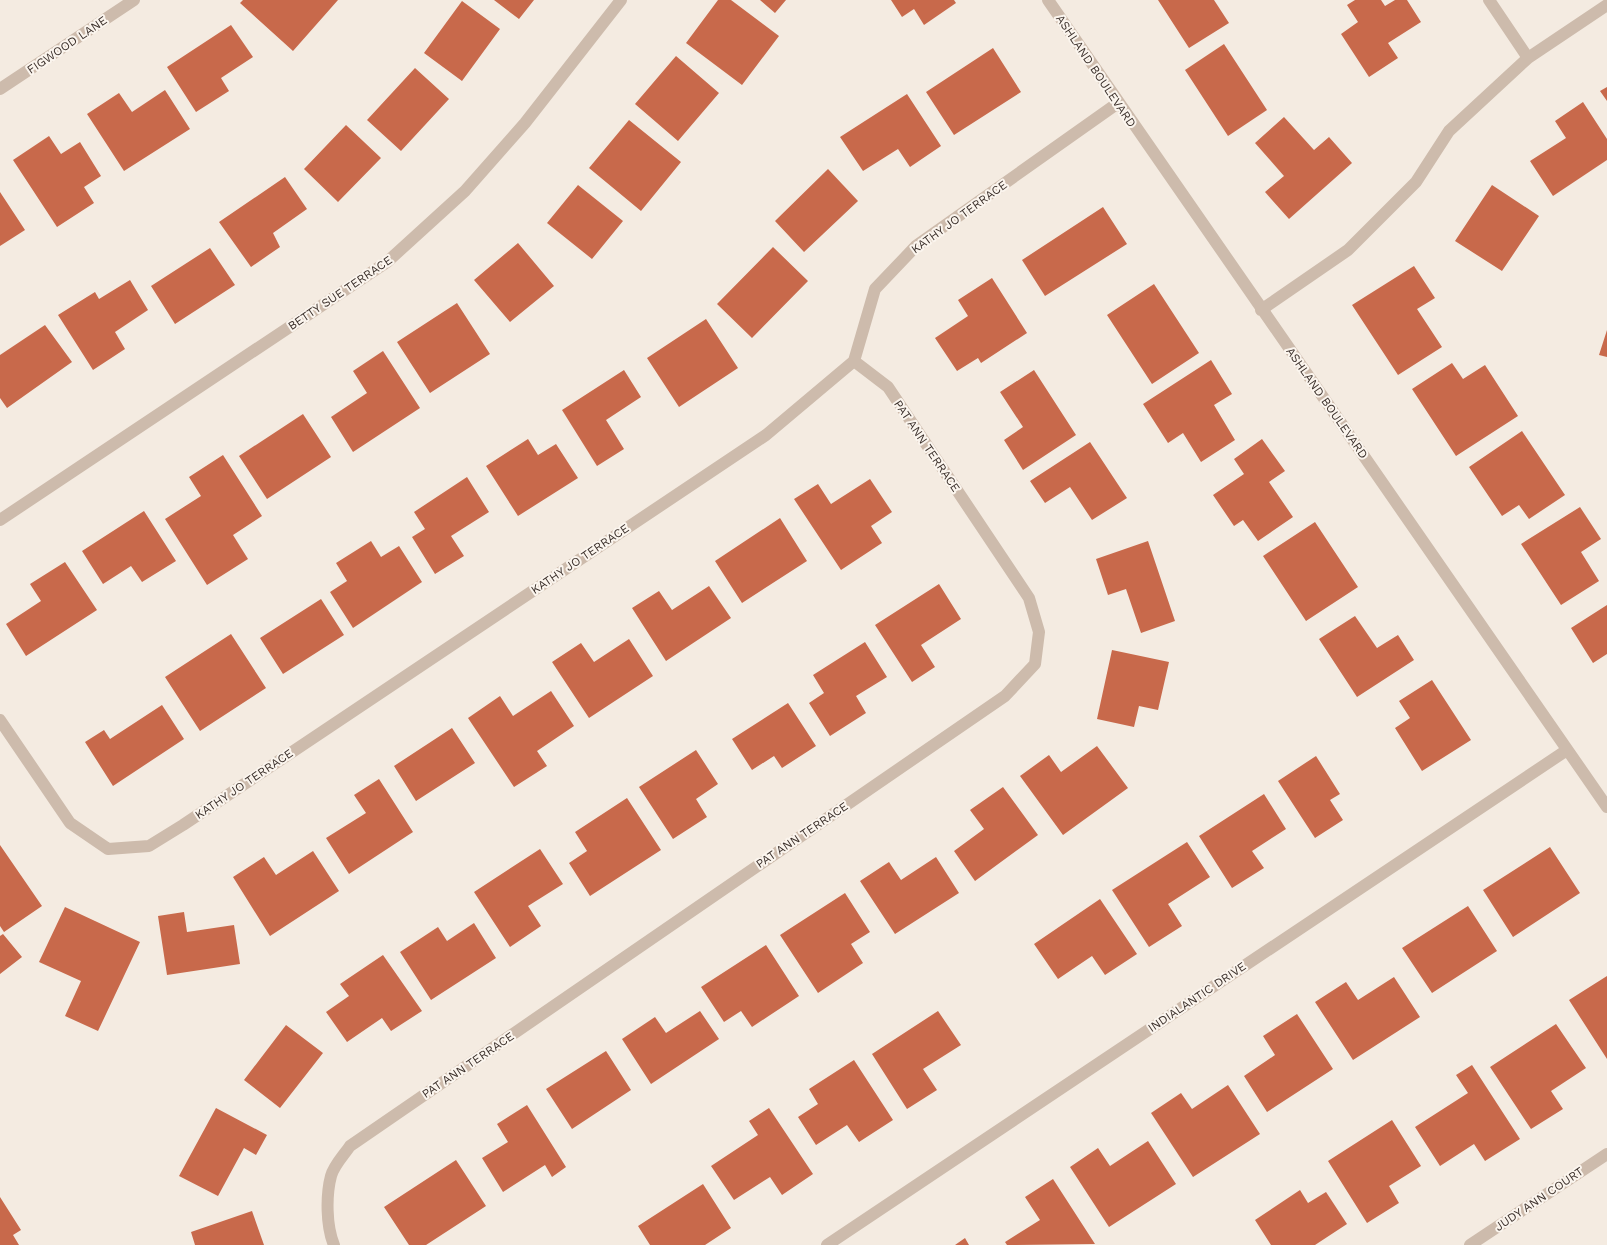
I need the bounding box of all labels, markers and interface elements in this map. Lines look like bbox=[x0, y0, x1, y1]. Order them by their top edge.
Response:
street label: ASHLAND BOULEVARD bbox=[1053, 12, 1139, 130]
street label: FIGWOOD LANE bbox=[24, 13, 110, 77]
street label: KATHY JO TERRACE bbox=[908, 177, 1010, 256]
street label: BETTY SUE TERRACE bbox=[285, 253, 395, 333]
street label: ASHLAND BOULEVARD bbox=[1283, 345, 1371, 461]
street label: PAT ANN TERRACE bbox=[891, 397, 963, 495]
street label: KATHY JO TERRACE bbox=[528, 521, 632, 597]
street label: KATHY JO TERRACE bbox=[192, 746, 296, 822]
street label: PAT ANN TERRACE bbox=[753, 799, 851, 871]
street label: INDIALANTIC DRIVE bbox=[1145, 959, 1249, 1035]
street label: PAT ANN TERRACE bbox=[419, 1029, 517, 1101]
street label: JUDY ANN COURT bbox=[1492, 1164, 1586, 1234]

